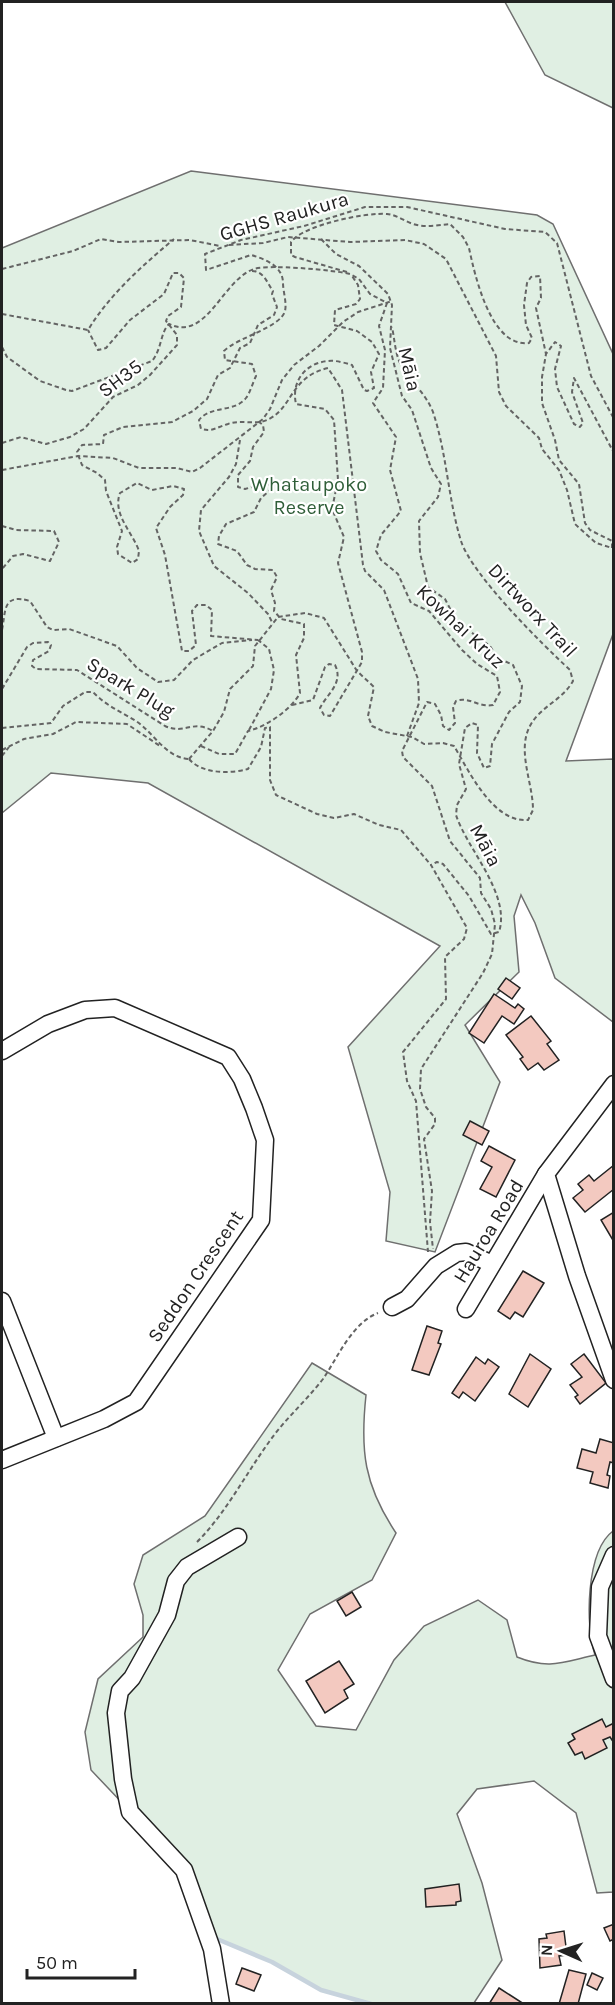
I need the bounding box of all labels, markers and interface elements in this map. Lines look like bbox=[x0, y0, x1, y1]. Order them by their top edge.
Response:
street label: GGHS Raukura bbox=[217, 187, 351, 246]
street label: Māia bbox=[393, 345, 426, 394]
street label: SH35 bbox=[94, 355, 147, 402]
park label: Whataupoko Reserve bbox=[251, 473, 367, 519]
street label: Dirtworx Trail bbox=[483, 559, 582, 662]
street label: Kowhai Kruz bbox=[412, 580, 510, 673]
street label: Spark Plug bbox=[83, 652, 179, 723]
street label: Māia bbox=[465, 820, 506, 870]
street label: Hauroa Road bbox=[449, 1175, 528, 1287]
street label: Seddon Crescent bbox=[143, 1206, 248, 1347]
north arrow bbox=[531, 1921, 591, 1981]
scale bar bbox=[27, 1942, 135, 1980]
text: N bbox=[537, 1944, 556, 1956]
text: 50 m bbox=[36, 1952, 78, 1974]

